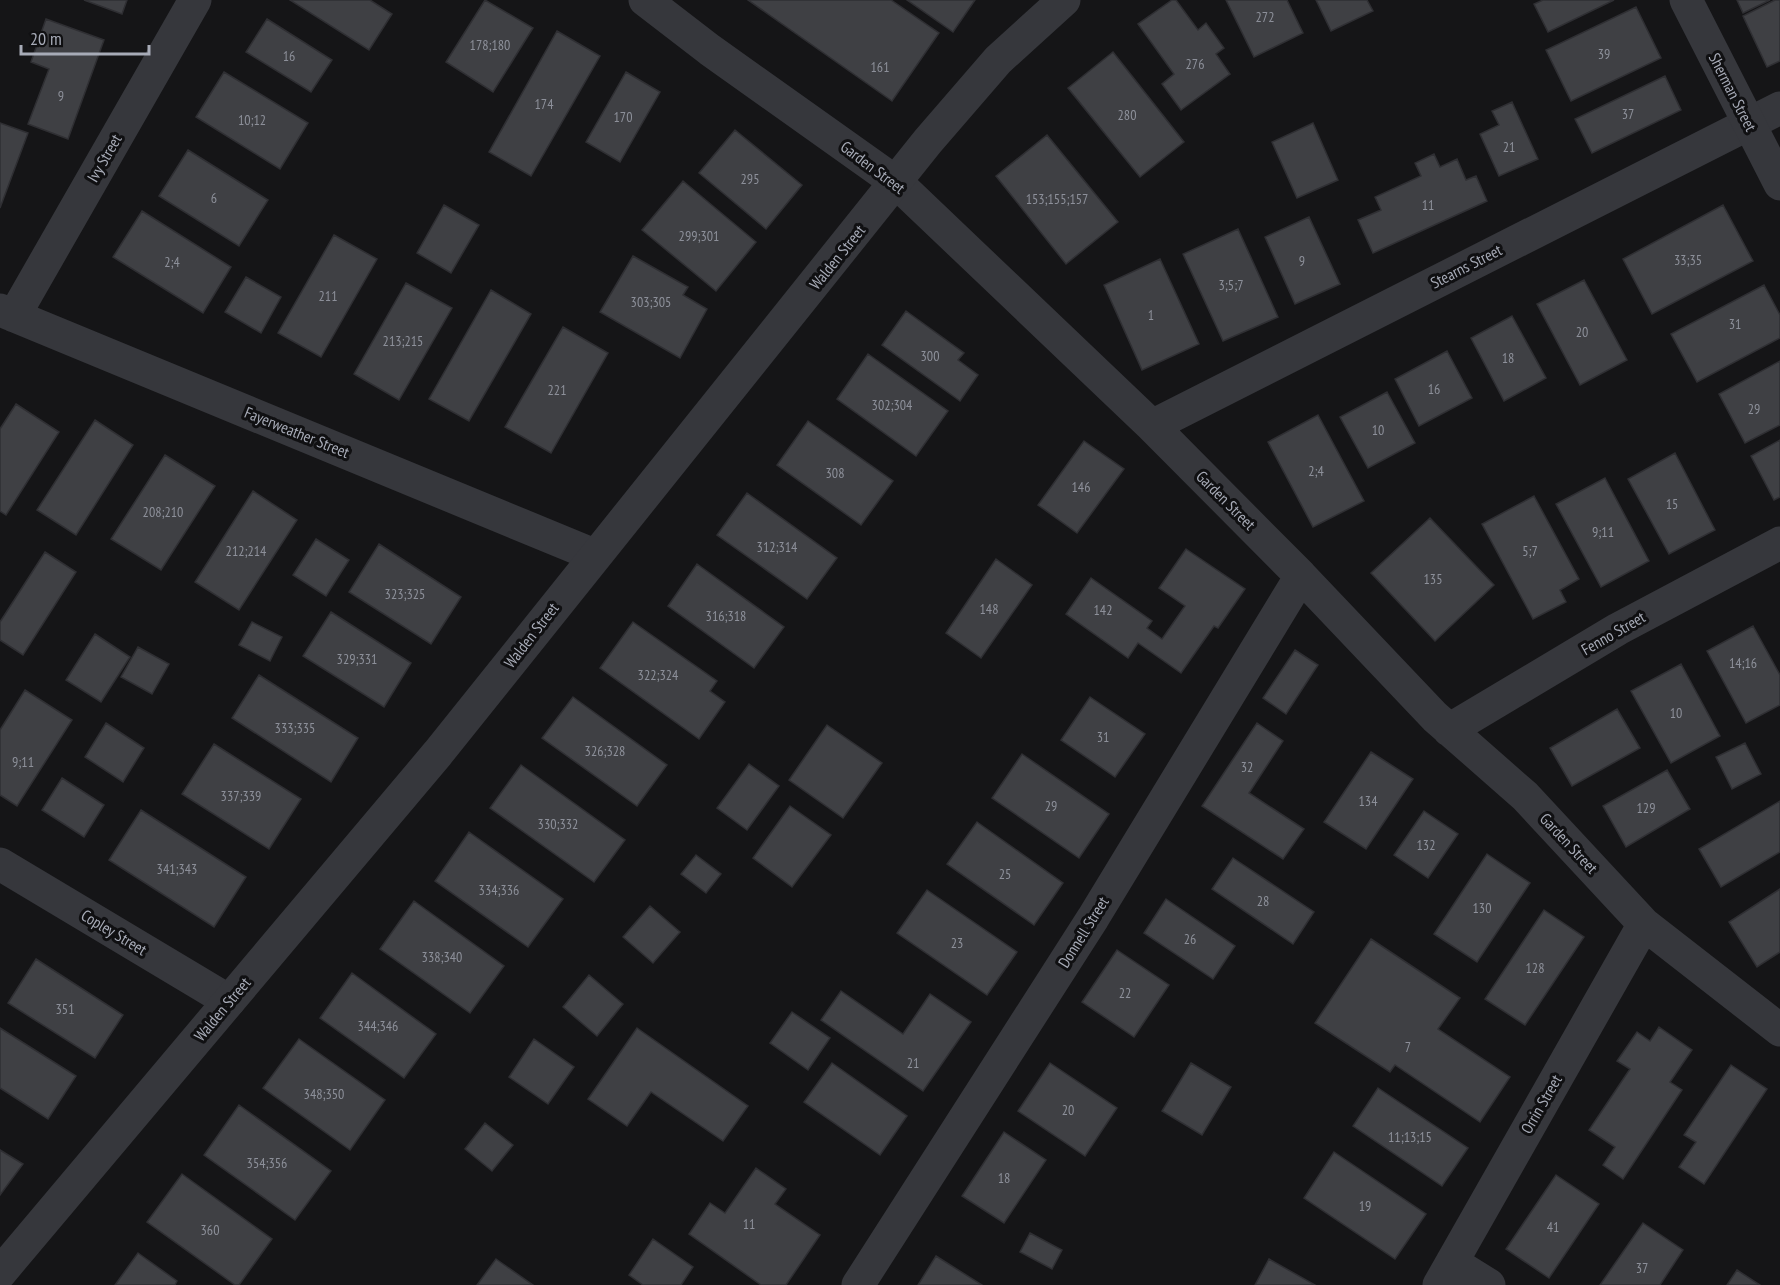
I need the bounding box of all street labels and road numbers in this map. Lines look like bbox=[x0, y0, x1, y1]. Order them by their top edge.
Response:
street label: Sherman Street bbox=[1705, 49, 1762, 135]
street label: Ivy Street bbox=[82, 130, 126, 186]
street label: Garden Street bbox=[837, 136, 910, 198]
street label: Walden Street bbox=[805, 220, 870, 293]
street label: Stearns Street bbox=[1427, 239, 1506, 292]
street label: Fayerweather Street bbox=[242, 402, 353, 462]
street label: Garden Street bbox=[1192, 466, 1260, 534]
street label: Walden Street bbox=[499, 598, 563, 672]
street label: Fenno Street bbox=[1577, 606, 1649, 659]
street label: Garden Street bbox=[1536, 808, 1603, 878]
street label: Donnell Street bbox=[1053, 892, 1113, 971]
street label: Copley Street bbox=[78, 905, 151, 960]
street label: Walden Street bbox=[189, 972, 255, 1045]
street label: Orrin Street bbox=[1516, 1071, 1566, 1137]

